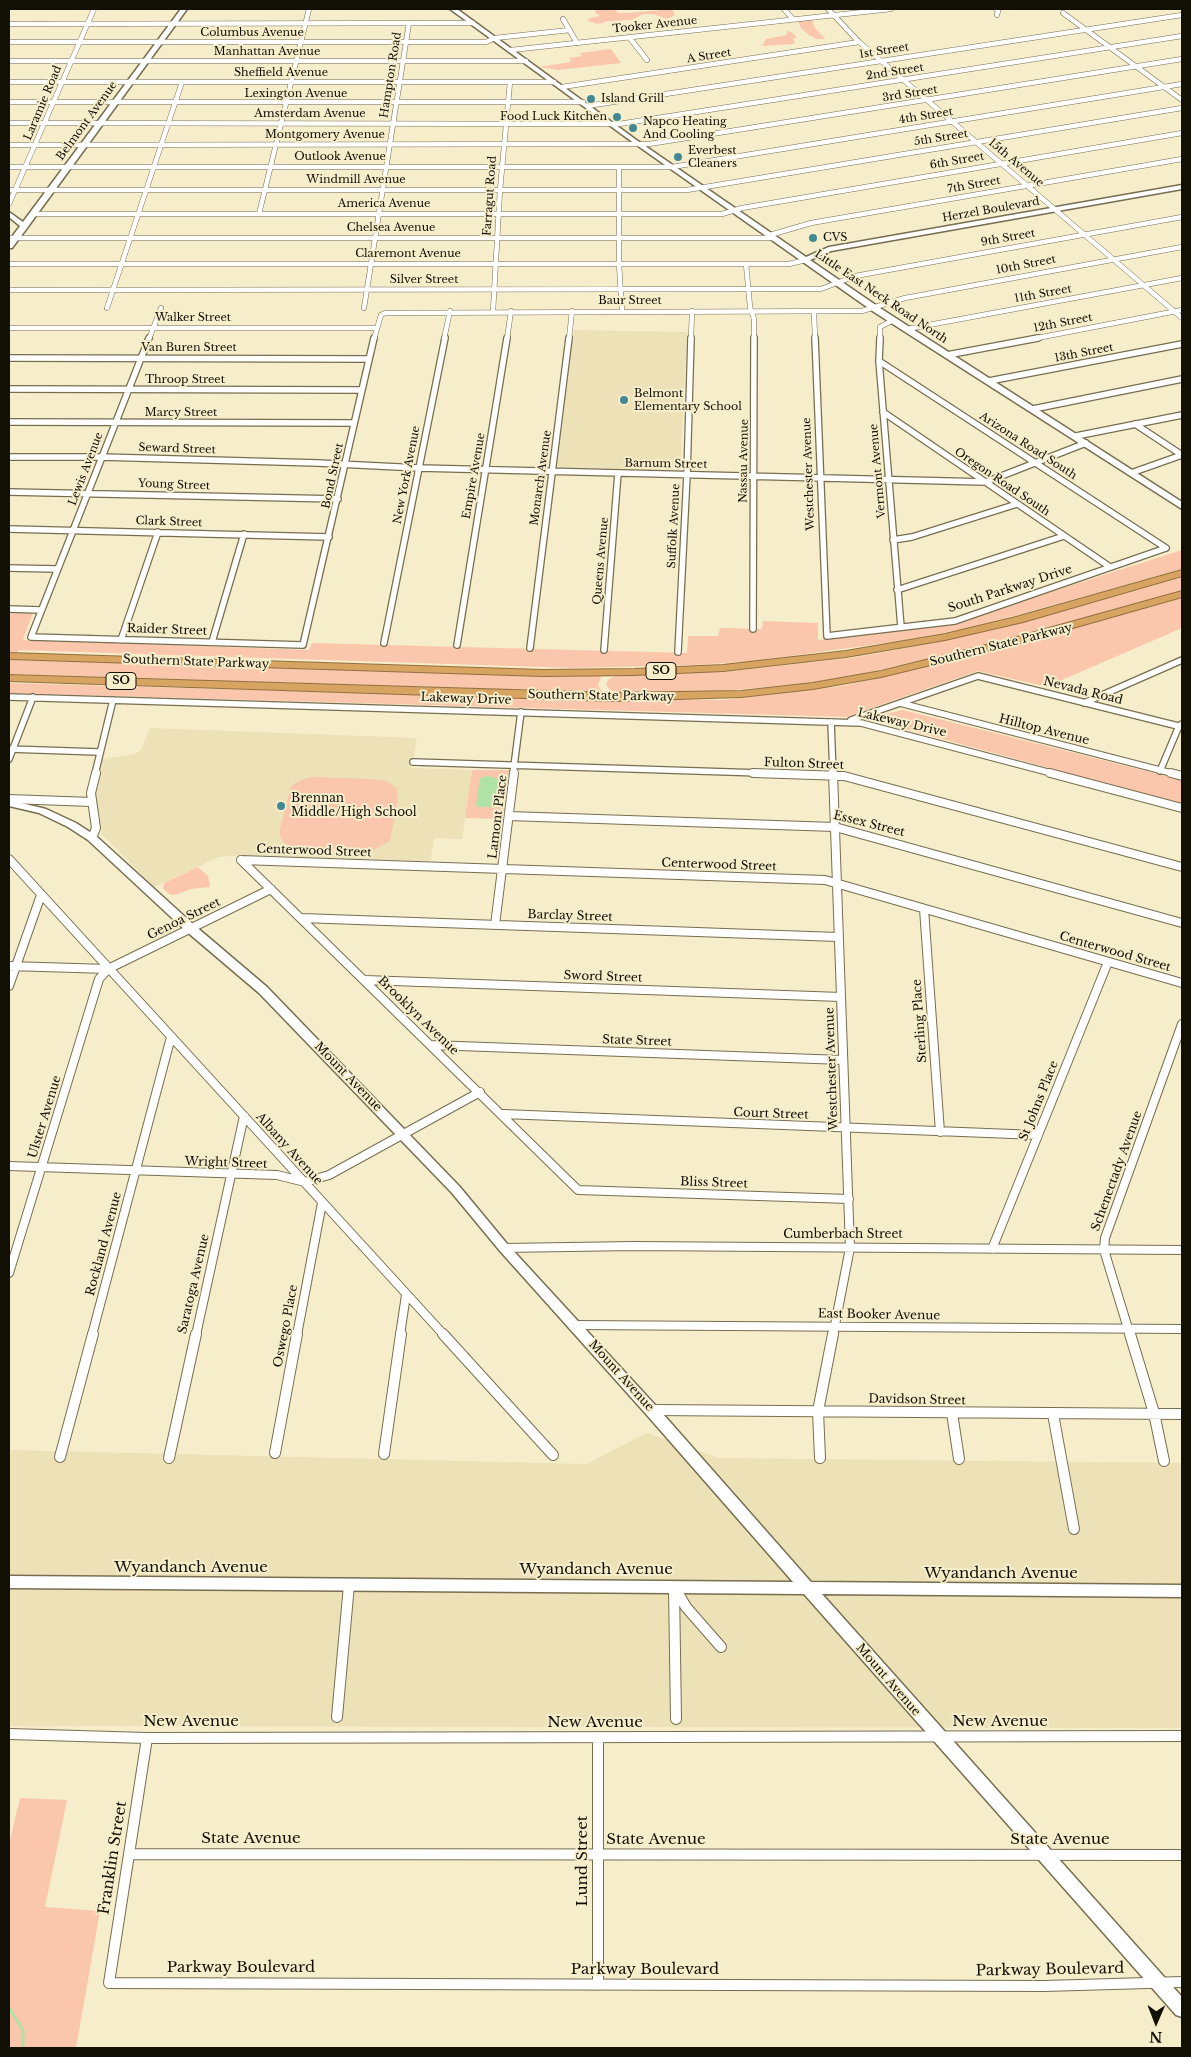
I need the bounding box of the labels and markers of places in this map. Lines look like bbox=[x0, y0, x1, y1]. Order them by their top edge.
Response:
place label: Island Grill bbox=[601, 92, 664, 106]
marker: Island Grill bbox=[585, 93, 597, 105]
place label: Food Luck Kitchen bbox=[500, 110, 607, 124]
marker: Food Luck Kitchen bbox=[611, 111, 623, 123]
place label: Napco Heating And Cooling bbox=[643, 115, 727, 141]
marker: Napco Heating And Cooling bbox=[627, 122, 639, 134]
place label: Everbest Cleaners bbox=[688, 144, 737, 170]
marker: Everbest Cleaners bbox=[672, 151, 684, 163]
place label: CVS bbox=[823, 231, 847, 245]
marker: CVS bbox=[807, 232, 819, 244]
place label: Belmont Elementary School bbox=[634, 387, 742, 413]
marker: Belmont Elementary School bbox=[618, 394, 630, 406]
place label: Brennan Middle/High School bbox=[291, 792, 417, 820]
marker: Brennan Middle/High School bbox=[275, 800, 287, 812]

